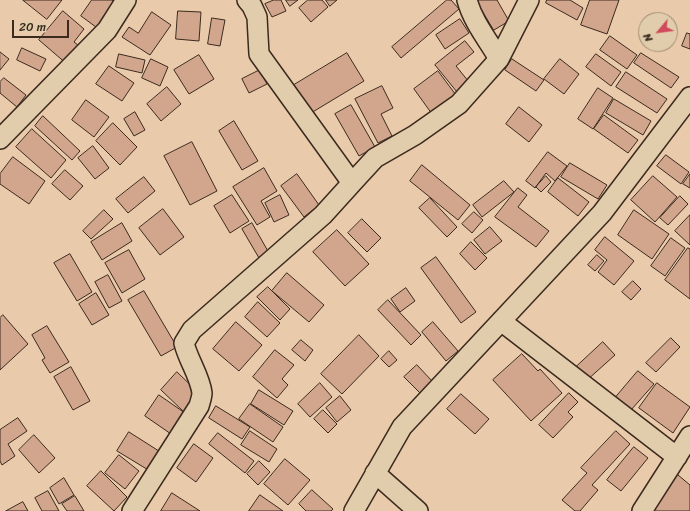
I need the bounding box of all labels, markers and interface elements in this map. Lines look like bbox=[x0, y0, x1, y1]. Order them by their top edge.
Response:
scale bar bbox=[14, 12, 71, 38]
north arrow bbox=[638, 12, 678, 52]
text: 20 m bbox=[19, 16, 46, 38]
text: N bbox=[638, 30, 658, 46]

